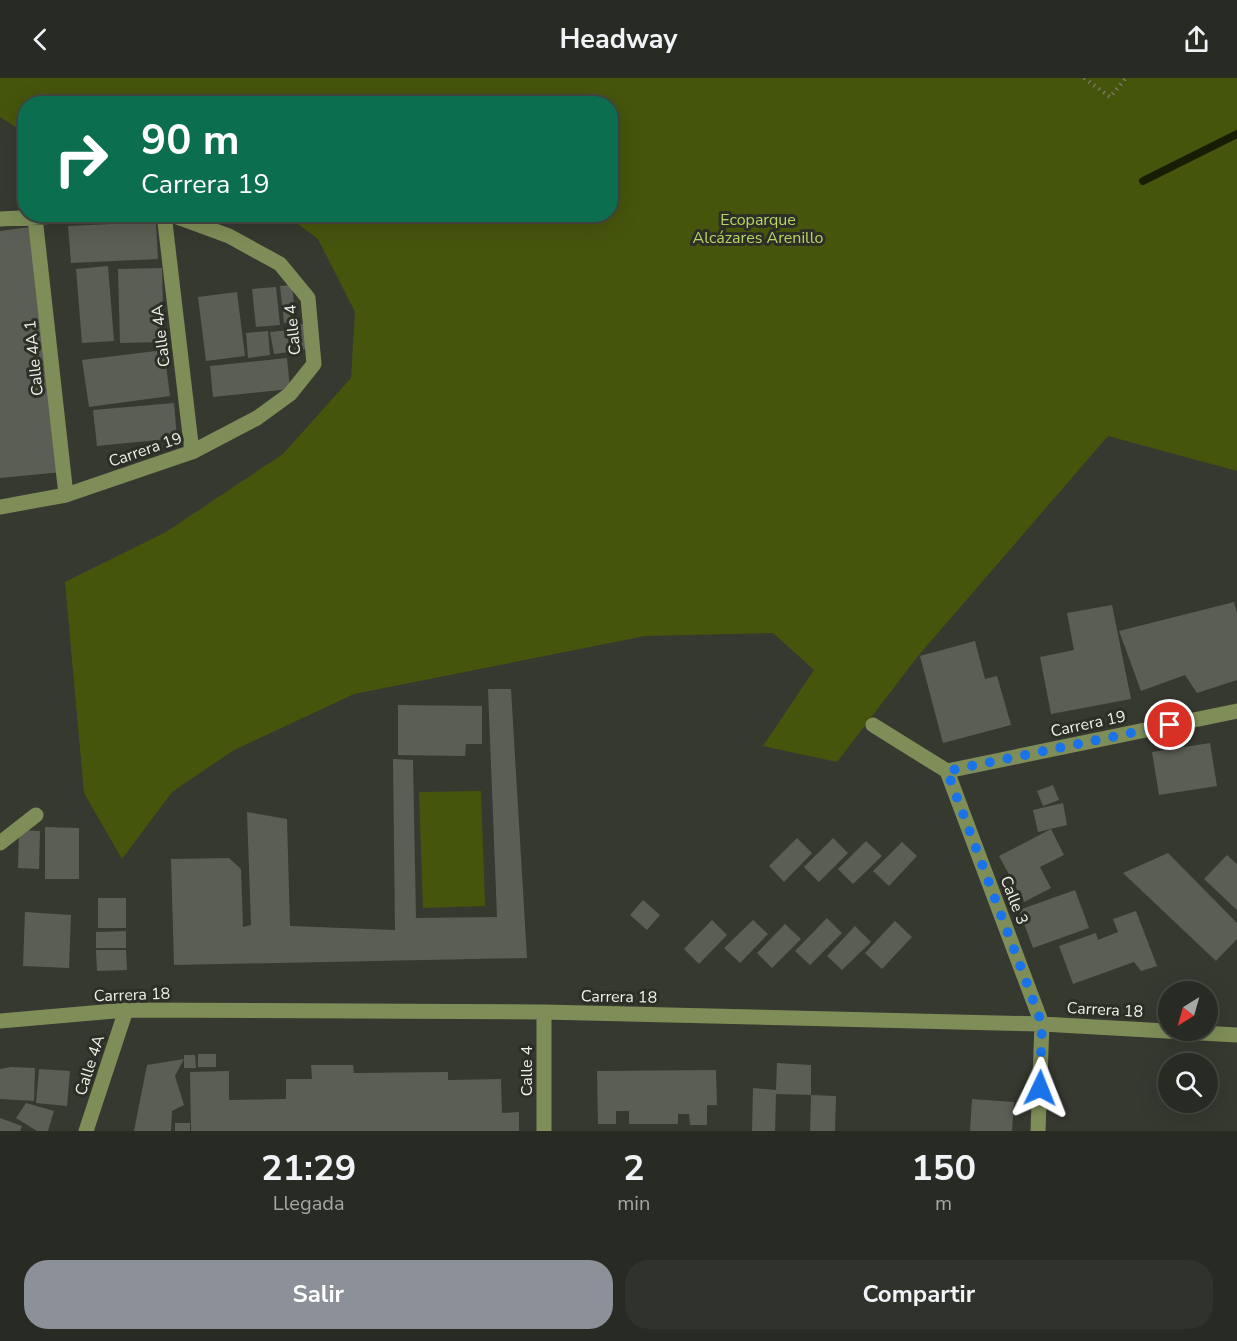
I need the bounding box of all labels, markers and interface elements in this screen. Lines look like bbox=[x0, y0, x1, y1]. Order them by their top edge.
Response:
text: Headway bbox=[559, 21, 678, 58]
icon: back bbox=[24, 23, 57, 56]
icon: share bbox=[1180, 23, 1213, 56]
text: 90 m bbox=[141, 112, 240, 169]
icon: right bbox=[42, 120, 120, 198]
text: Carrera 19 bbox=[141, 166, 270, 203]
park label: Ecoparque Alcázares Arenillo bbox=[693, 209, 823, 249]
street label: Calle 4A bbox=[146, 303, 176, 368]
street label: Calle 4 bbox=[279, 303, 307, 356]
street label: Calle 4A 1 bbox=[19, 319, 49, 397]
street label: Carrera 19 bbox=[106, 427, 185, 473]
pin bbox=[1144, 699, 1195, 750]
street label: Carrera 19 bbox=[1049, 705, 1128, 743]
icon: arrive bbox=[1153, 708, 1186, 741]
street label: Calle 3 bbox=[995, 873, 1033, 928]
north arrow bbox=[1158, 981, 1218, 1041]
map controls bbox=[1158, 981, 1218, 1113]
street label: Carrera 18 bbox=[94, 983, 171, 1007]
street label: Carrera 18 bbox=[581, 985, 657, 1009]
street label: Carrera 18 bbox=[1066, 997, 1144, 1023]
street label: Calle 4A bbox=[70, 1032, 110, 1098]
street label: Calle 4 bbox=[516, 1045, 538, 1096]
button: search bbox=[1158, 1053, 1218, 1113]
position arrow bbox=[1008, 1056, 1072, 1120]
text: 21:29 bbox=[261, 1144, 356, 1193]
text: 2 bbox=[623, 1144, 645, 1193]
text: 150 bbox=[911, 1144, 976, 1193]
text: Llegada bbox=[273, 1190, 345, 1217]
text: min bbox=[617, 1190, 650, 1217]
text: m bbox=[935, 1190, 952, 1217]
button: Salir bbox=[24, 1260, 613, 1329]
button: Compartir bbox=[625, 1260, 1213, 1329]

